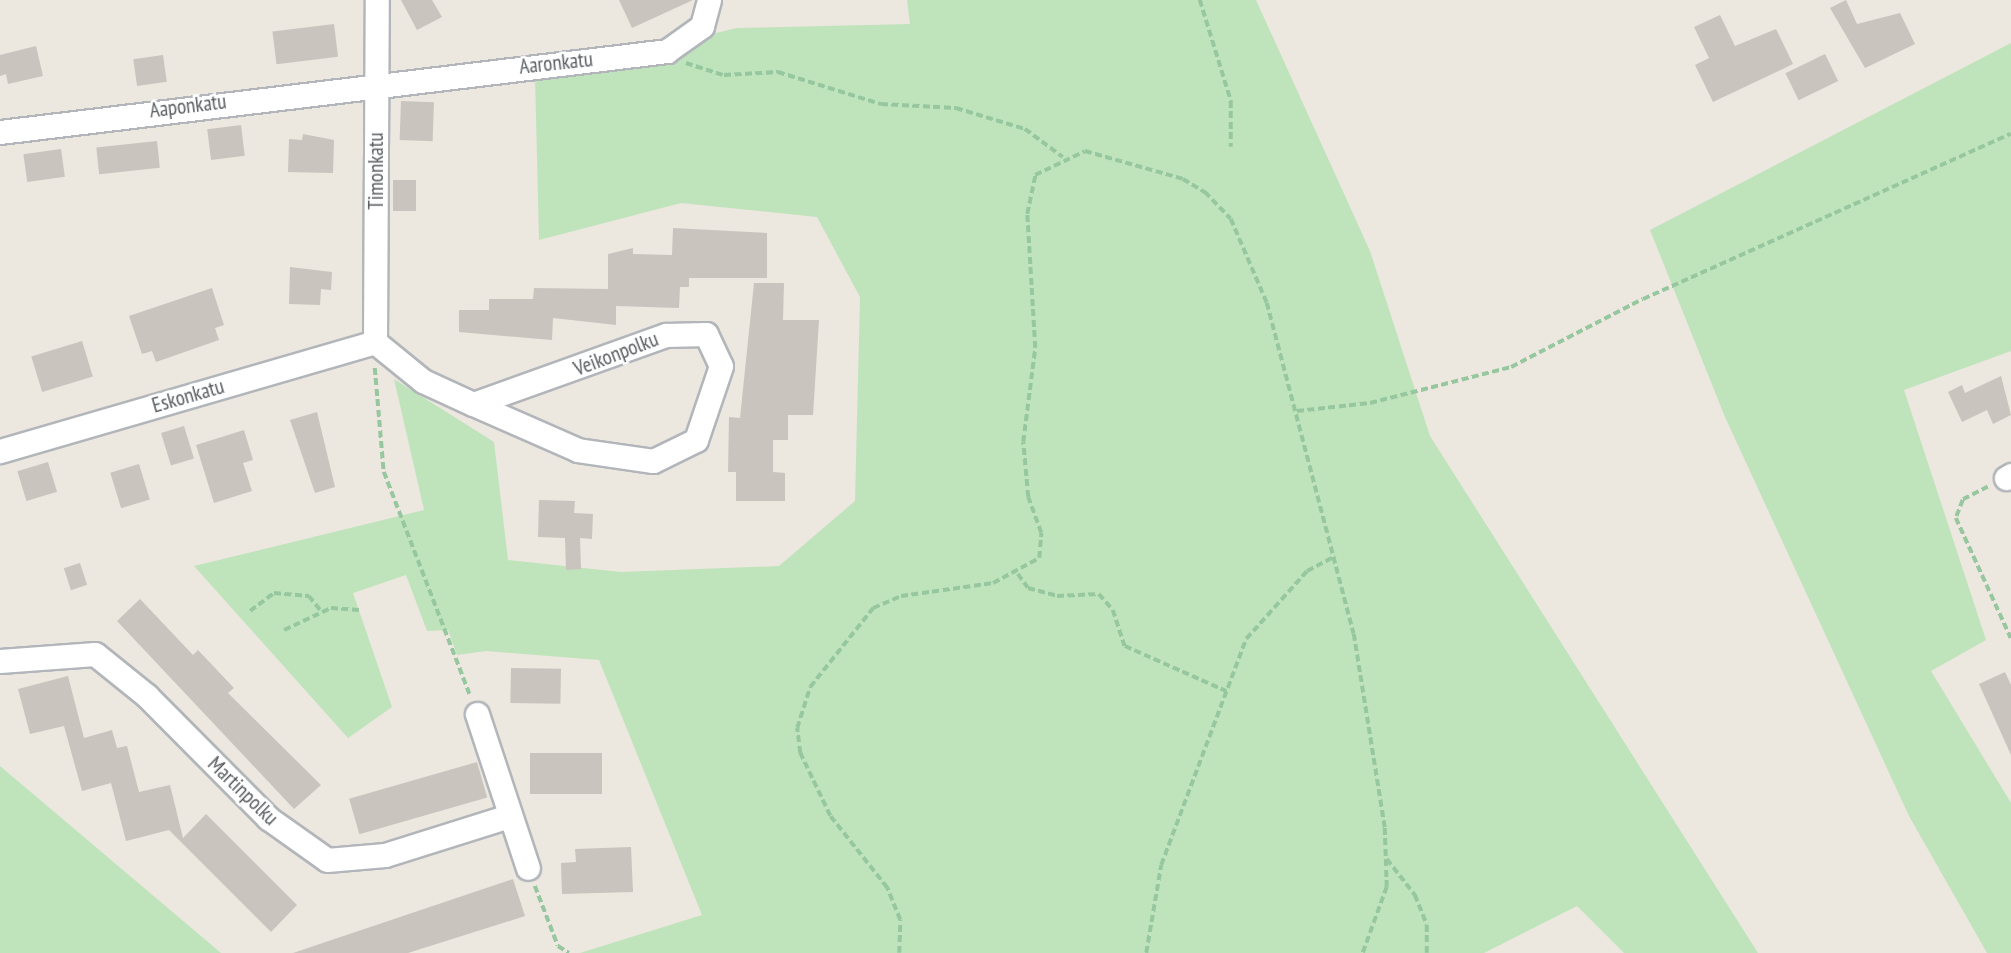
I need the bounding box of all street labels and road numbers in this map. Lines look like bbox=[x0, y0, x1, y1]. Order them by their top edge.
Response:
street label: Aaronkatu bbox=[518, 47, 594, 79]
street label: Aaponkatu bbox=[148, 89, 228, 123]
street label: Timonkatu bbox=[363, 132, 389, 210]
street label: Veikonpolku bbox=[570, 326, 662, 382]
street label: Eskonkatu bbox=[149, 374, 227, 418]
street label: Martinpolku bbox=[203, 751, 283, 831]

